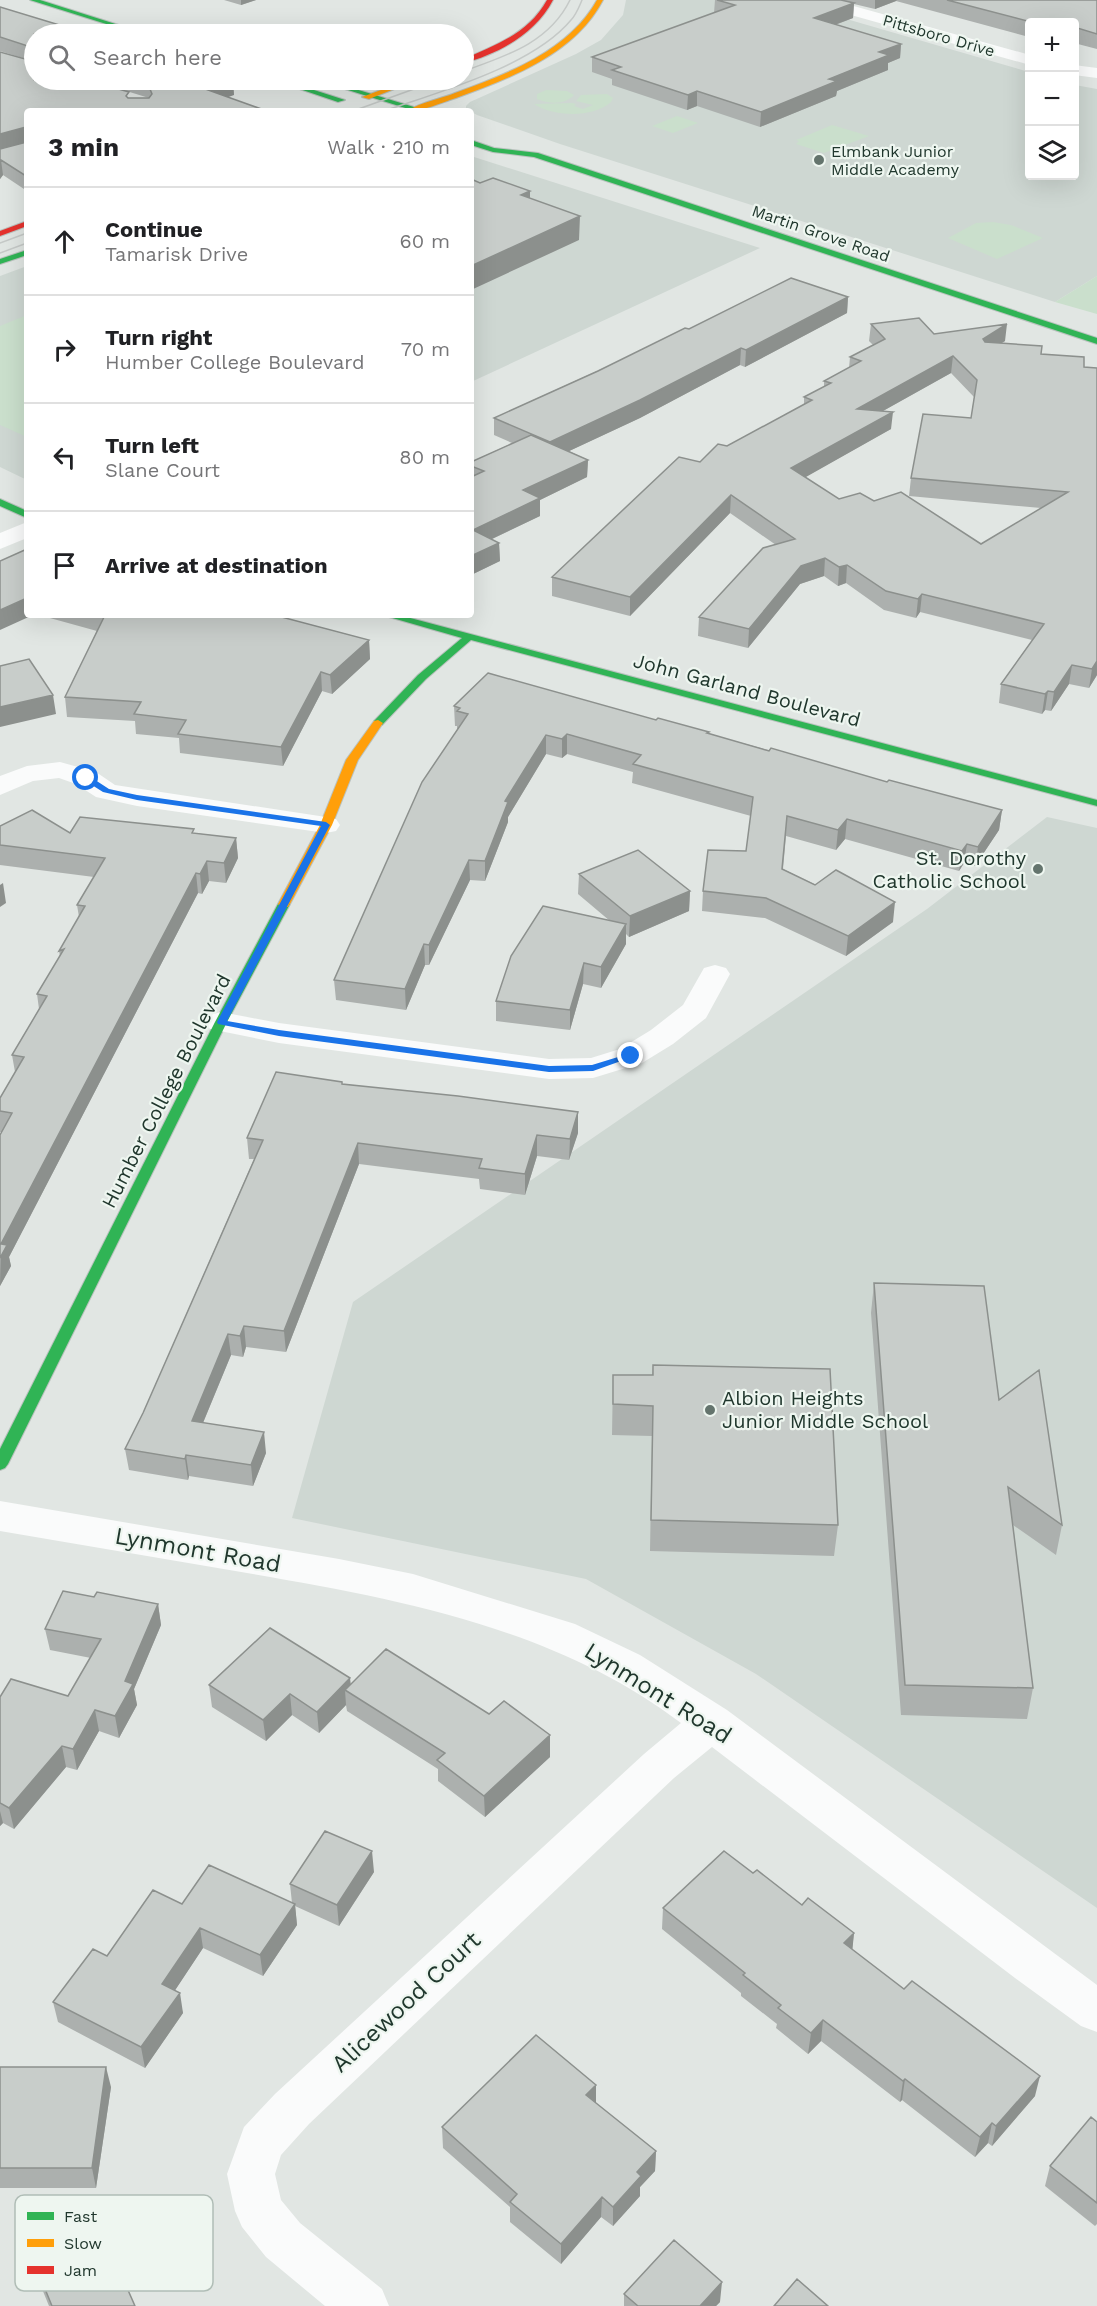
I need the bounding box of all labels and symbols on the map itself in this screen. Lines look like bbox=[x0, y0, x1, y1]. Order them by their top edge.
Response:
street label: Pittsboro Drive bbox=[881, 10, 997, 61]
place label: Elmbank Junior Middle Academy bbox=[831, 142, 960, 179]
marker: Elmbank Junior Middle Academy bbox=[812, 153, 826, 167]
street label: Martin Grove Road bbox=[749, 201, 892, 266]
street label: John Garland Boulevard bbox=[631, 648, 863, 732]
route start bbox=[72, 764, 98, 790]
place label: St. Dorothy Catholic School bbox=[873, 846, 1027, 893]
marker: St. Dorothy Catholic School bbox=[1031, 862, 1045, 876]
street label: Humber College Boulevard bbox=[96, 970, 236, 1212]
route end bbox=[617, 1042, 643, 1068]
place label: Albion Heights Junior Middle School bbox=[722, 1386, 928, 1433]
marker: Albion Heights Junior Middle School bbox=[703, 1403, 717, 1417]
street label: Lynmont Road bbox=[113, 1522, 283, 1578]
street label: Lynmont Road bbox=[579, 1637, 737, 1749]
street label: Alicewood Court bbox=[326, 1926, 486, 2078]
legend bbox=[15, 2195, 213, 2291]
text: Fast bbox=[64, 2207, 97, 2226]
text: Slow bbox=[64, 2234, 102, 2253]
text: Jam bbox=[64, 2261, 97, 2280]

